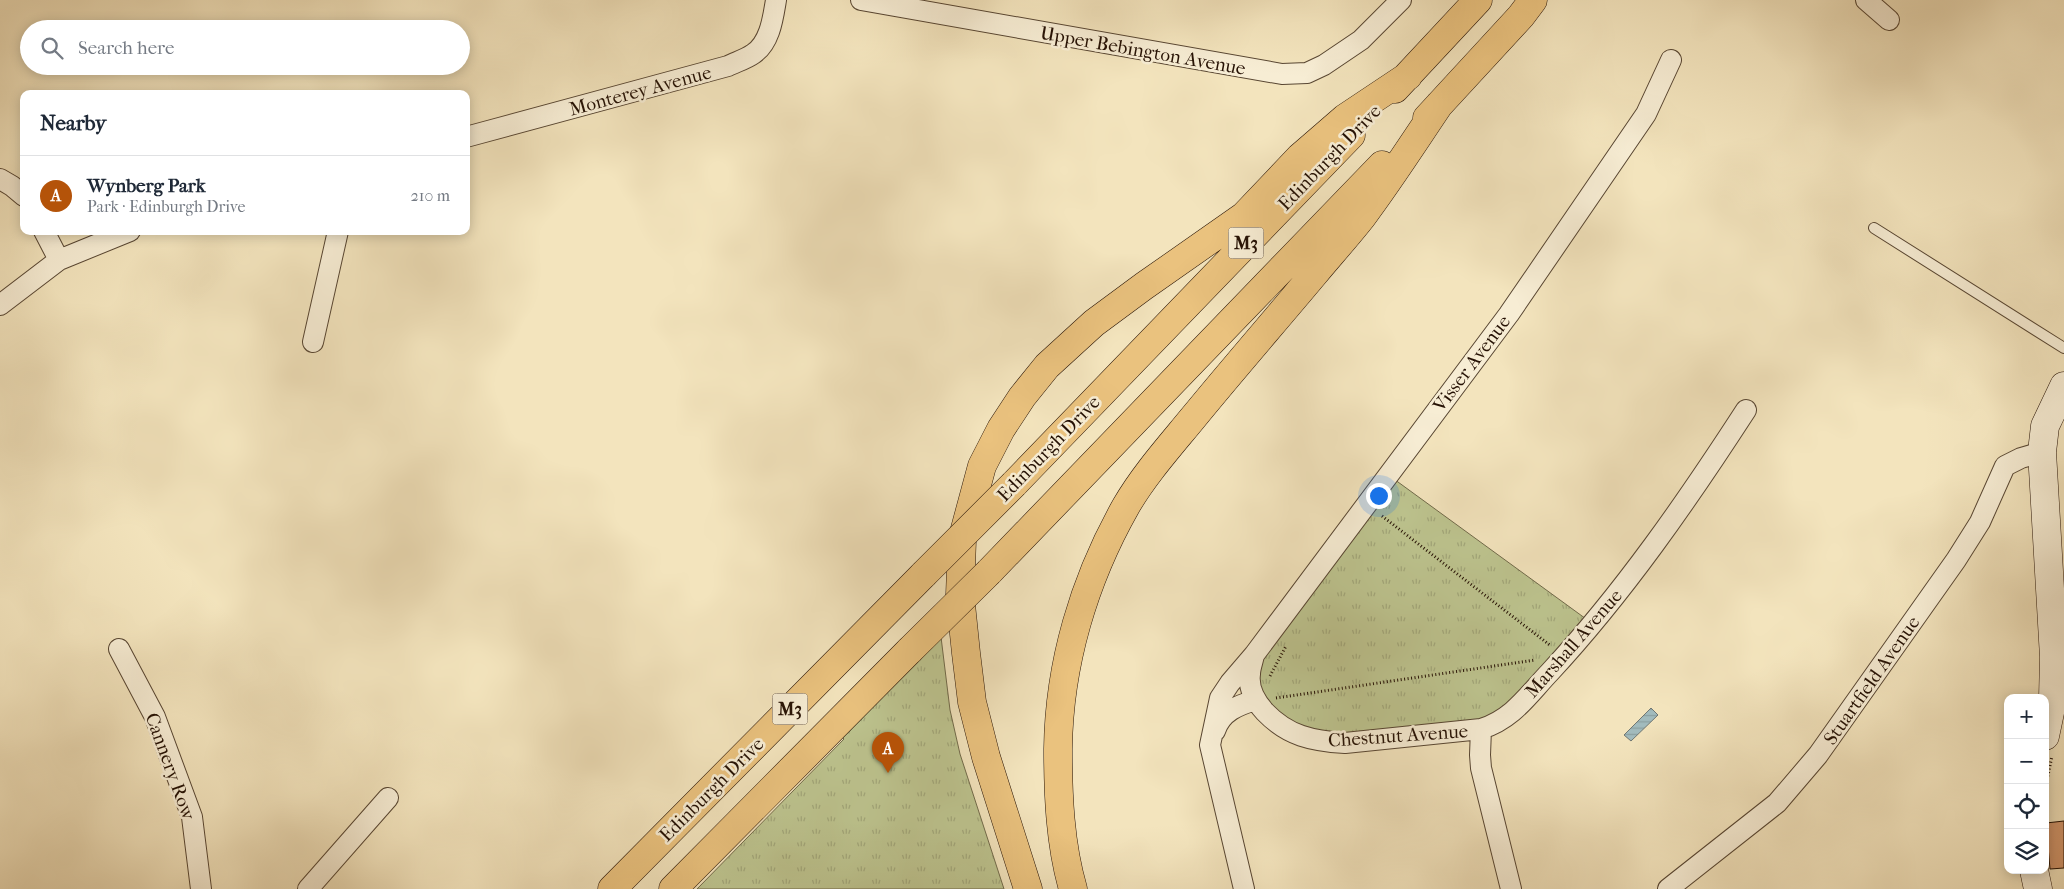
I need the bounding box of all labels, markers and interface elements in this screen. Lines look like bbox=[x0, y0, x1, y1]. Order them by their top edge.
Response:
search box bbox=[20, 20, 470, 75]
street label: Upper Bebington Avenue bbox=[1038, 22, 1247, 80]
icon: search bbox=[38, 34, 66, 62]
text: Search here bbox=[78, 37, 174, 59]
street label: Monterey Avenue bbox=[567, 61, 714, 121]
street label: Edinburgh Drive bbox=[1274, 100, 1386, 215]
text: Nearby bbox=[40, 111, 106, 135]
text: Wynberg Park bbox=[87, 175, 206, 197]
text: A bbox=[51, 186, 61, 205]
text: 210 m bbox=[411, 186, 450, 205]
text: Park · Edinburgh Drive bbox=[87, 197, 245, 216]
road number: M3 bbox=[1228, 228, 1264, 258]
street label: Visser Avenue bbox=[1428, 311, 1515, 417]
street label: Edinburgh Drive bbox=[993, 391, 1105, 506]
your location bbox=[1366, 483, 1392, 509]
street label: Marshall Avenue bbox=[1521, 585, 1627, 702]
street label: Stuartfield Avenue bbox=[1819, 612, 1924, 749]
road number: M3 bbox=[772, 694, 808, 724]
map controls bbox=[2004, 694, 2049, 874]
button: + bbox=[2004, 694, 2049, 739]
street label: Cannery Row bbox=[141, 710, 200, 824]
street label: Chestnut Avenue bbox=[1327, 720, 1469, 752]
pin: A bbox=[872, 732, 904, 773]
street label: Edinburgh Drive bbox=[655, 733, 768, 846]
button: − bbox=[2004, 739, 2049, 784]
button: locate bbox=[2004, 784, 2049, 829]
button: layers bbox=[2004, 829, 2049, 874]

